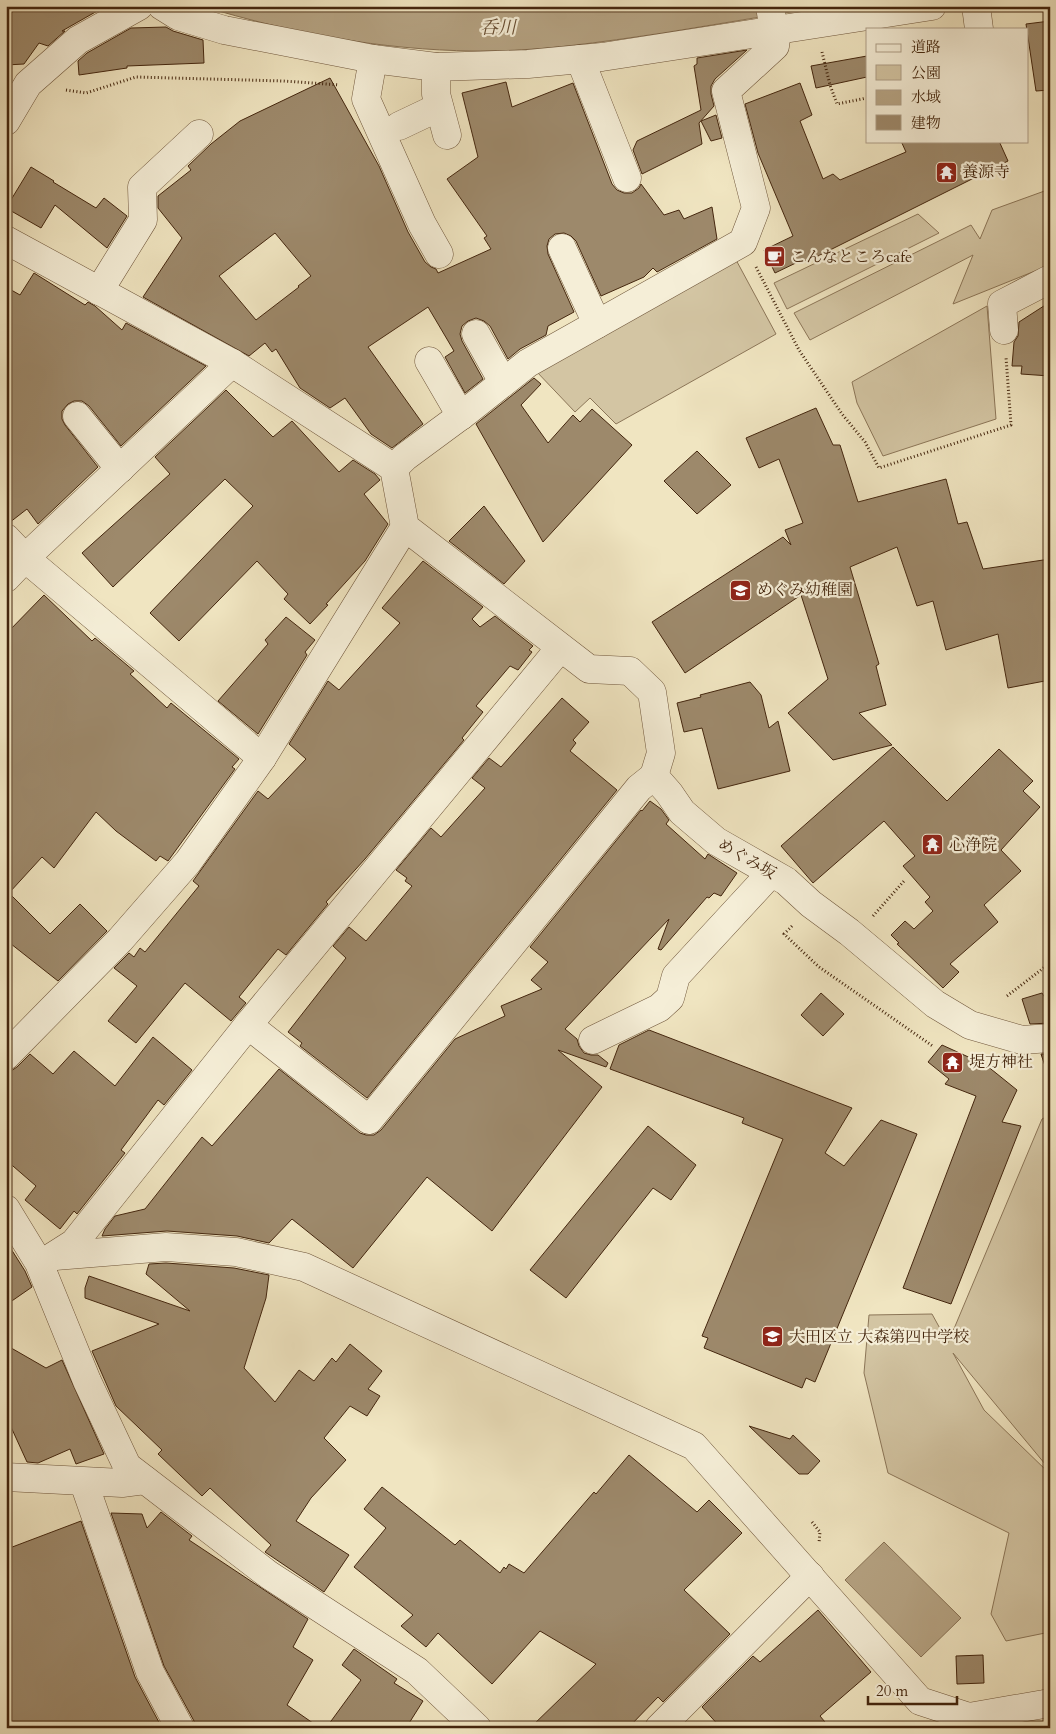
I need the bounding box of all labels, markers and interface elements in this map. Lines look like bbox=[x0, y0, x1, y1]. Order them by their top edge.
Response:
water label: 呑川 bbox=[480, 15, 518, 41]
legend bbox=[866, 28, 1028, 142]
text: 道路 bbox=[911, 37, 941, 57]
text: 公園 bbox=[911, 63, 941, 83]
text: 水域 bbox=[911, 87, 941, 107]
text: 建物 bbox=[911, 113, 941, 133]
temple icon: 養源寺 bbox=[934, 160, 958, 184]
place label: 養源寺 bbox=[962, 161, 1010, 183]
cafe icon: こんなところcafe bbox=[762, 245, 786, 269]
place label: こんなところcafe bbox=[790, 246, 912, 268]
school or university icon: めぐみ幼稚園 bbox=[729, 578, 753, 602]
place label: めぐみ幼稚園 bbox=[757, 579, 853, 601]
street label: めぐみ坂 bbox=[714, 833, 780, 885]
temple icon: 心浄院 bbox=[921, 833, 945, 857]
place label: 心浄院 bbox=[949, 834, 997, 856]
temple icon: 堤方神社 bbox=[941, 1050, 965, 1074]
place label: 堤方神社 bbox=[969, 1051, 1033, 1073]
school or university icon: 大田区立 大森第四中学校 bbox=[761, 1325, 785, 1349]
place label: 大田区立 大森第四中学校 bbox=[789, 1326, 969, 1348]
scale bar bbox=[868, 1674, 957, 1706]
text: 20 m bbox=[876, 1681, 908, 1701]

